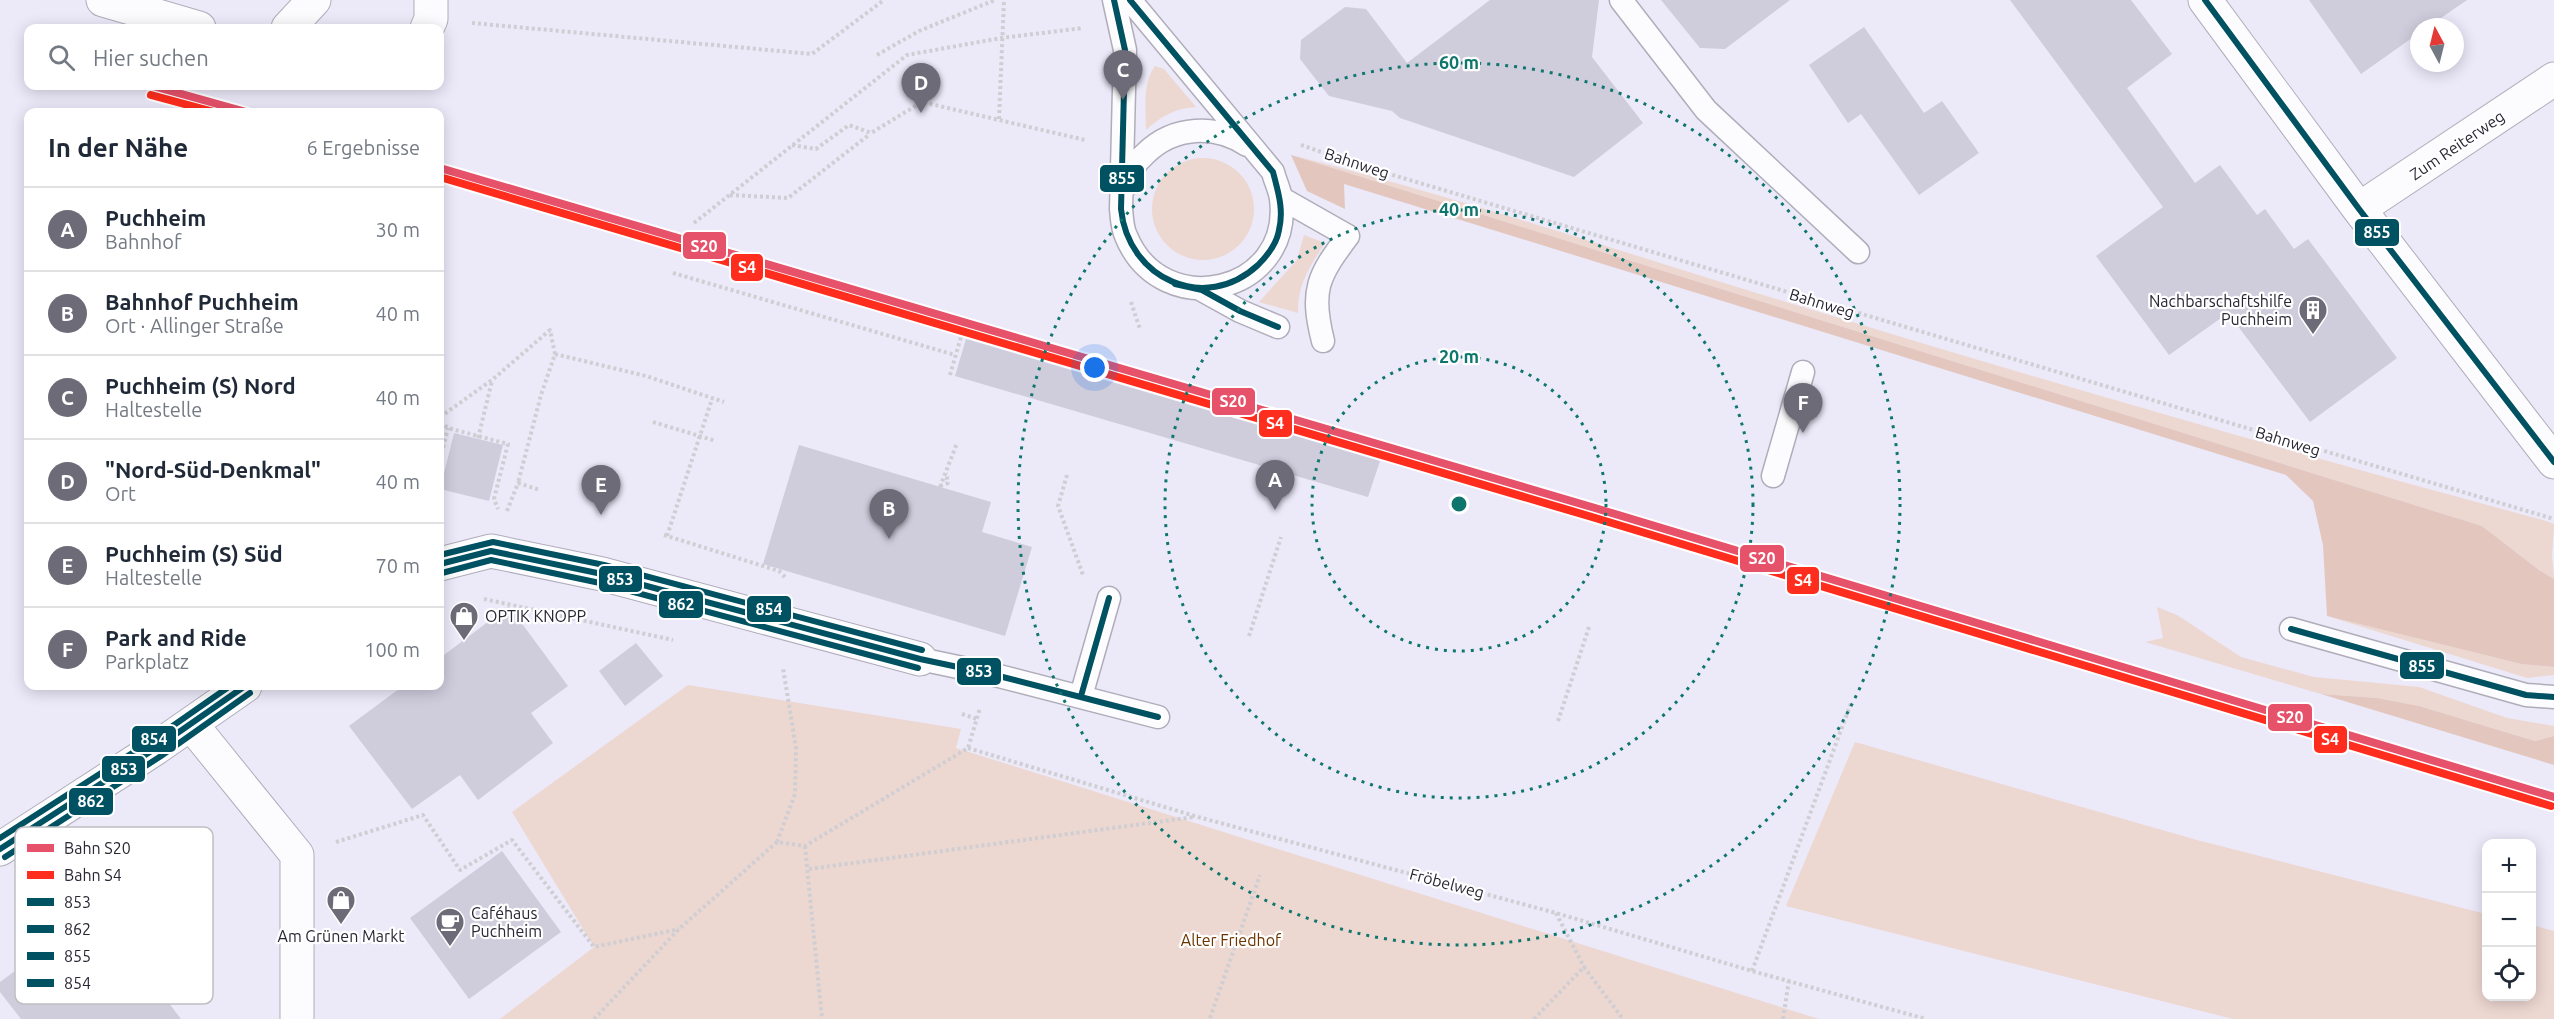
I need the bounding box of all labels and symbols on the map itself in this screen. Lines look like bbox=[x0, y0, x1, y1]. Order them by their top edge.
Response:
north arrow bbox=[2410, 18, 2464, 72]
pin: C bbox=[1104, 51, 1142, 100]
text: 60 m bbox=[1439, 52, 1479, 72]
pin: D bbox=[902, 63, 940, 113]
street label: Zum Reiterweg bbox=[2406, 107, 2508, 183]
street label: Bahnweg bbox=[1322, 144, 1392, 182]
line badge: 855 bbox=[1099, 164, 1145, 193]
text: 855 bbox=[1108, 169, 1136, 187]
text: 40 m bbox=[1439, 199, 1479, 219]
line badge: 855 bbox=[2354, 218, 2400, 247]
text: 855 bbox=[2363, 223, 2391, 241]
line badge: S20 bbox=[682, 231, 727, 260]
text: S20 bbox=[690, 237, 718, 255]
line badge: S4 bbox=[730, 253, 764, 282]
text: S4 bbox=[738, 258, 756, 276]
street label: Bahnweg bbox=[1787, 285, 1857, 321]
place label: Nachbarschaftshilfe Puchheim bbox=[2149, 292, 2292, 328]
building icon: Nachbarschaftshilfe Puchheim bbox=[2297, 294, 2329, 336]
text: 20 m bbox=[1439, 346, 1479, 366]
your location bbox=[1080, 353, 1109, 382]
pin: F bbox=[1784, 384, 1822, 433]
line badge: S20 bbox=[1211, 387, 1256, 416]
text: S20 bbox=[1219, 392, 1247, 410]
line badge: S4 bbox=[1258, 409, 1293, 438]
text: S4 bbox=[1266, 414, 1284, 432]
street label: Bahnweg bbox=[2253, 423, 2323, 459]
pin: A bbox=[1256, 460, 1294, 510]
pin: E bbox=[582, 466, 620, 515]
pin: B bbox=[870, 490, 908, 539]
centre of rings bbox=[1449, 494, 1469, 514]
line badge: S20 bbox=[1739, 544, 1785, 573]
text: S20 bbox=[1748, 549, 1776, 567]
line badge: 853 bbox=[598, 565, 643, 593]
line badge: S4 bbox=[1786, 566, 1820, 595]
text: 853 bbox=[606, 570, 634, 588]
text: S4 bbox=[1794, 571, 1812, 589]
line badge: 862 bbox=[658, 590, 704, 619]
text: 862 bbox=[667, 595, 695, 613]
line badge: 854 bbox=[746, 595, 792, 623]
shop icon: OPTIK KNOPP bbox=[448, 600, 480, 642]
text: 854 bbox=[755, 600, 783, 618]
place label: OPTIK KNOPP bbox=[485, 607, 586, 625]
line badge: 855 bbox=[2399, 651, 2445, 680]
line badge: 853 bbox=[956, 657, 1002, 686]
text: 855 bbox=[2408, 657, 2436, 675]
text: 853 bbox=[965, 662, 993, 680]
line badge: S20 bbox=[2267, 703, 2313, 732]
text: S20 bbox=[2276, 708, 2304, 726]
line badge: 854 bbox=[131, 725, 177, 753]
line badge: S4 bbox=[2313, 725, 2348, 754]
text: 854 bbox=[140, 730, 168, 748]
text: S4 bbox=[2321, 730, 2339, 748]
line badge: 853 bbox=[101, 755, 146, 783]
text: 853 bbox=[110, 760, 138, 778]
line badge: 862 bbox=[68, 787, 114, 816]
text: 862 bbox=[77, 792, 105, 810]
legend bbox=[15, 827, 213, 1004]
text: Bahn S20 bbox=[64, 839, 131, 857]
street label: Fröbelweg bbox=[1408, 864, 1486, 902]
text: Bahn S4 bbox=[64, 866, 122, 884]
shop icon: Am Grünen Markt bbox=[325, 884, 357, 926]
text: 853 bbox=[64, 893, 91, 911]
place label: Caféhaus Puchheim bbox=[471, 904, 542, 940]
cafe icon: Caféhaus Puchheim bbox=[434, 906, 466, 948]
text: 862 bbox=[64, 920, 91, 938]
place label: Am Grünen Markt bbox=[278, 927, 405, 945]
park label: Alter Friedhof bbox=[1181, 931, 1282, 949]
text: 855 bbox=[64, 947, 91, 965]
text: 854 bbox=[64, 974, 91, 992]

